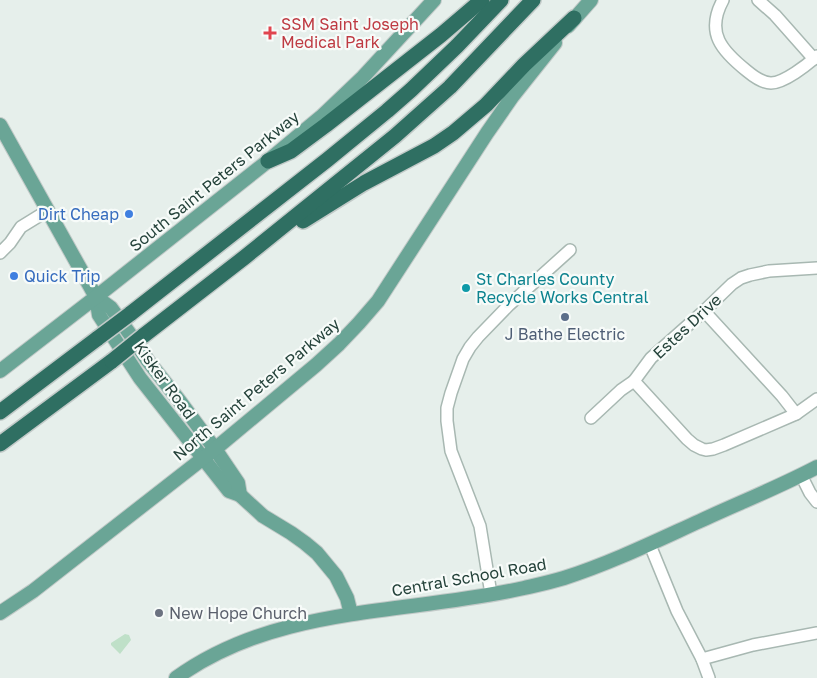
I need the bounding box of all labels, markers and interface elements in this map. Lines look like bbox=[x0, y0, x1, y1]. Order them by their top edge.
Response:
place label: SSM Saint Joseph Medical Park bbox=[281, 14, 419, 52]
marker: SSM Saint Joseph Medical Park bbox=[263, 26, 277, 40]
street label: South Saint Peters Parkway bbox=[125, 106, 303, 256]
place label: Dirt Cheap bbox=[38, 204, 119, 224]
marker: Dirt Cheap bbox=[123, 208, 135, 220]
place label: Quick Trip bbox=[24, 266, 101, 286]
place label: St Charles County Recycle Works Central bbox=[476, 269, 649, 307]
marker: Quick Trip bbox=[8, 270, 20, 282]
marker: St Charles County Recycle Works Central bbox=[460, 282, 472, 294]
street label: Estes Drive bbox=[649, 289, 725, 363]
marker: J Bathe Electric bbox=[559, 311, 571, 323]
street label: North Saint Peters Parkway bbox=[169, 313, 343, 465]
place label: J Bathe Electric bbox=[505, 324, 625, 344]
street label: Kisker Road bbox=[130, 337, 200, 423]
street label: Central School Road bbox=[390, 554, 548, 600]
place label: New Hope Church bbox=[169, 603, 307, 623]
marker: New Hope Church bbox=[153, 607, 165, 619]

